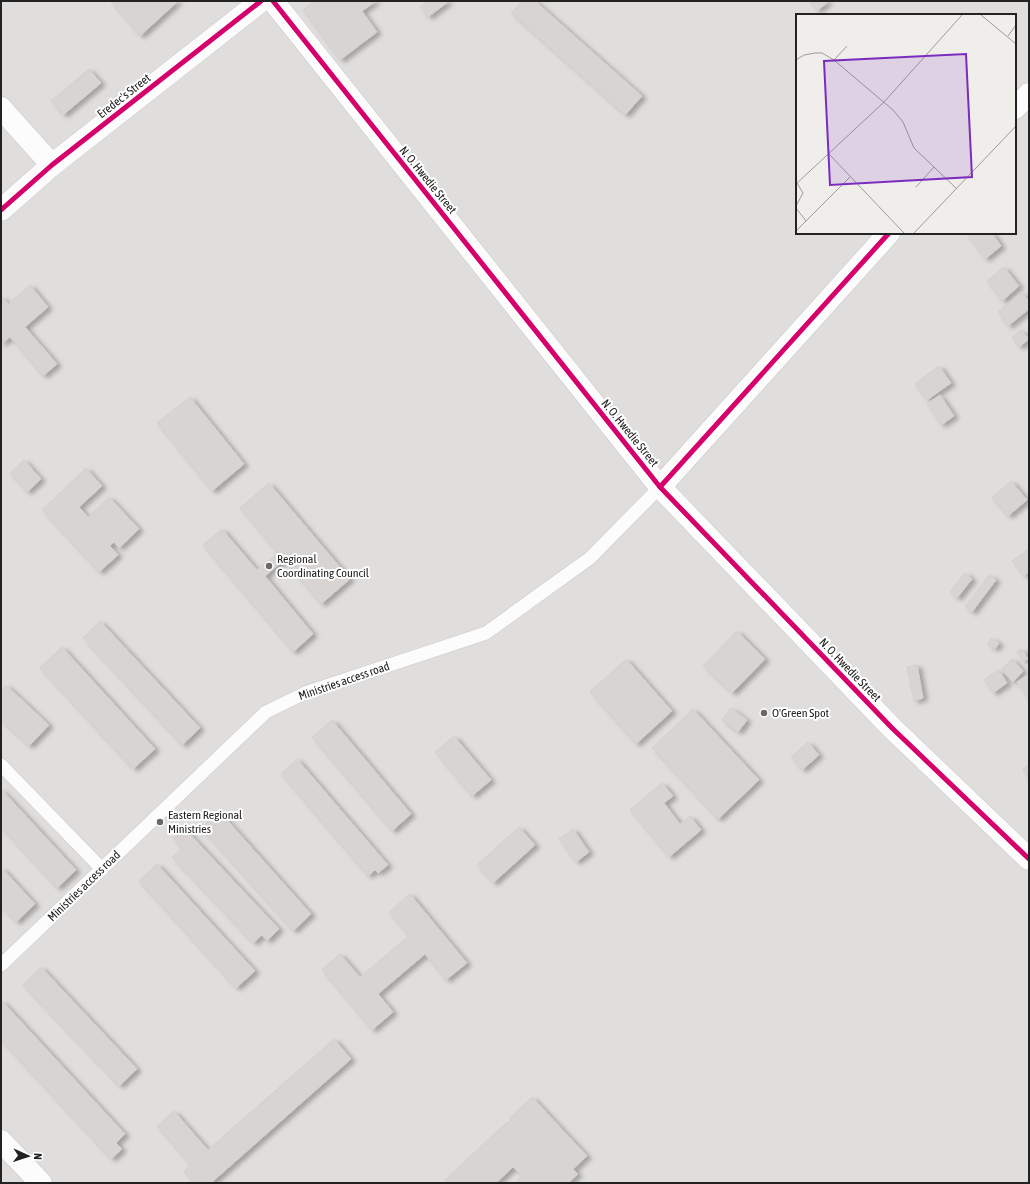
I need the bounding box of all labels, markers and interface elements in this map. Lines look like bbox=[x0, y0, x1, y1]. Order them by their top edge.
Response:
inset map bbox=[796, 14, 1016, 234]
street label: Eredec's Street bbox=[95, 71, 154, 121]
street label: N. O. Hwedie Street bbox=[397, 143, 460, 217]
street label: N. O. Hwedie Street bbox=[599, 396, 662, 470]
place label: Regional Coordinating Council bbox=[277, 552, 370, 580]
marker: Regional Coordinating Council bbox=[264, 561, 274, 571]
street label: N. O. Hwedie Street bbox=[816, 635, 884, 705]
street label: Ministries access road bbox=[297, 659, 391, 703]
place label: O'Green Spot bbox=[772, 706, 830, 720]
marker: O'Green Spot bbox=[759, 708, 769, 718]
place label: Eastern Regional Ministries bbox=[168, 808, 243, 836]
marker: Eastern Regional Ministries bbox=[155, 817, 165, 827]
street label: Ministries access road bbox=[45, 848, 123, 924]
north arrow bbox=[8, 1136, 48, 1176]
text: N bbox=[32, 1153, 44, 1160]

